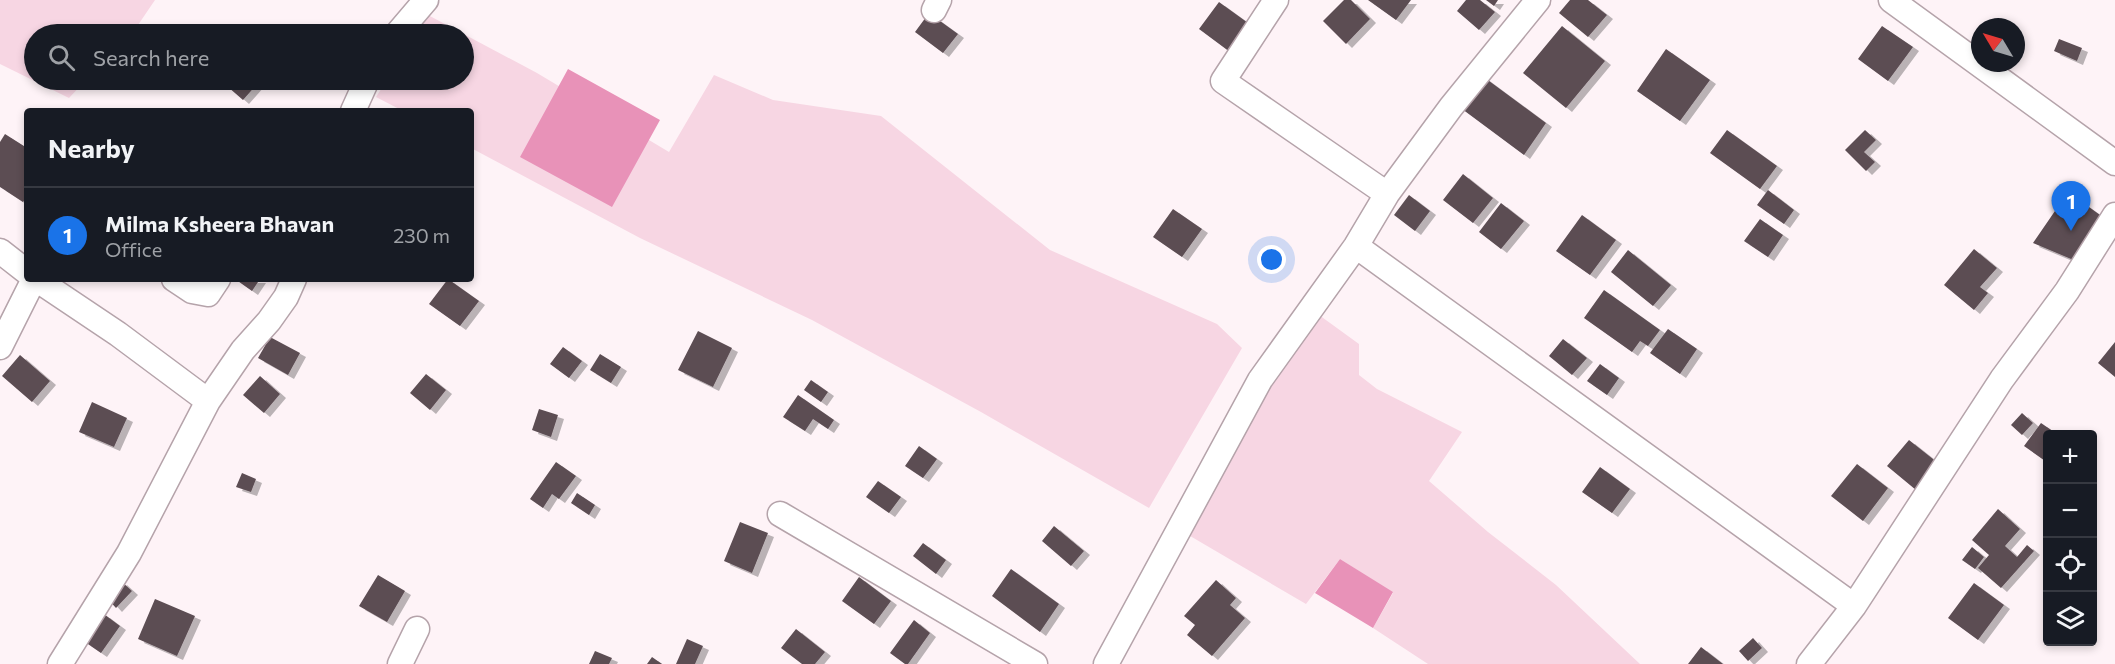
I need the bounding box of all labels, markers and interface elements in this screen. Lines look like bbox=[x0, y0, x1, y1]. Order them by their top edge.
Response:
north arrow bbox=[1971, 18, 2025, 72]
search box bbox=[24, 24, 474, 90]
icon: search bbox=[45, 41, 78, 74]
text: Search here bbox=[93, 44, 209, 71]
text: Nearby bbox=[48, 132, 135, 163]
pin: 1 bbox=[2052, 182, 2090, 231]
text: Milma Ksheera Bhavan bbox=[105, 210, 334, 237]
text: 1 bbox=[63, 223, 72, 247]
text: 230 m bbox=[393, 223, 450, 247]
text: Office bbox=[105, 237, 162, 261]
your location bbox=[1257, 245, 1286, 274]
map controls bbox=[2043, 430, 2097, 646]
button: + bbox=[2043, 430, 2097, 484]
button: − bbox=[2043, 484, 2097, 538]
button: locate bbox=[2043, 538, 2097, 592]
button: layers bbox=[2043, 592, 2097, 646]

